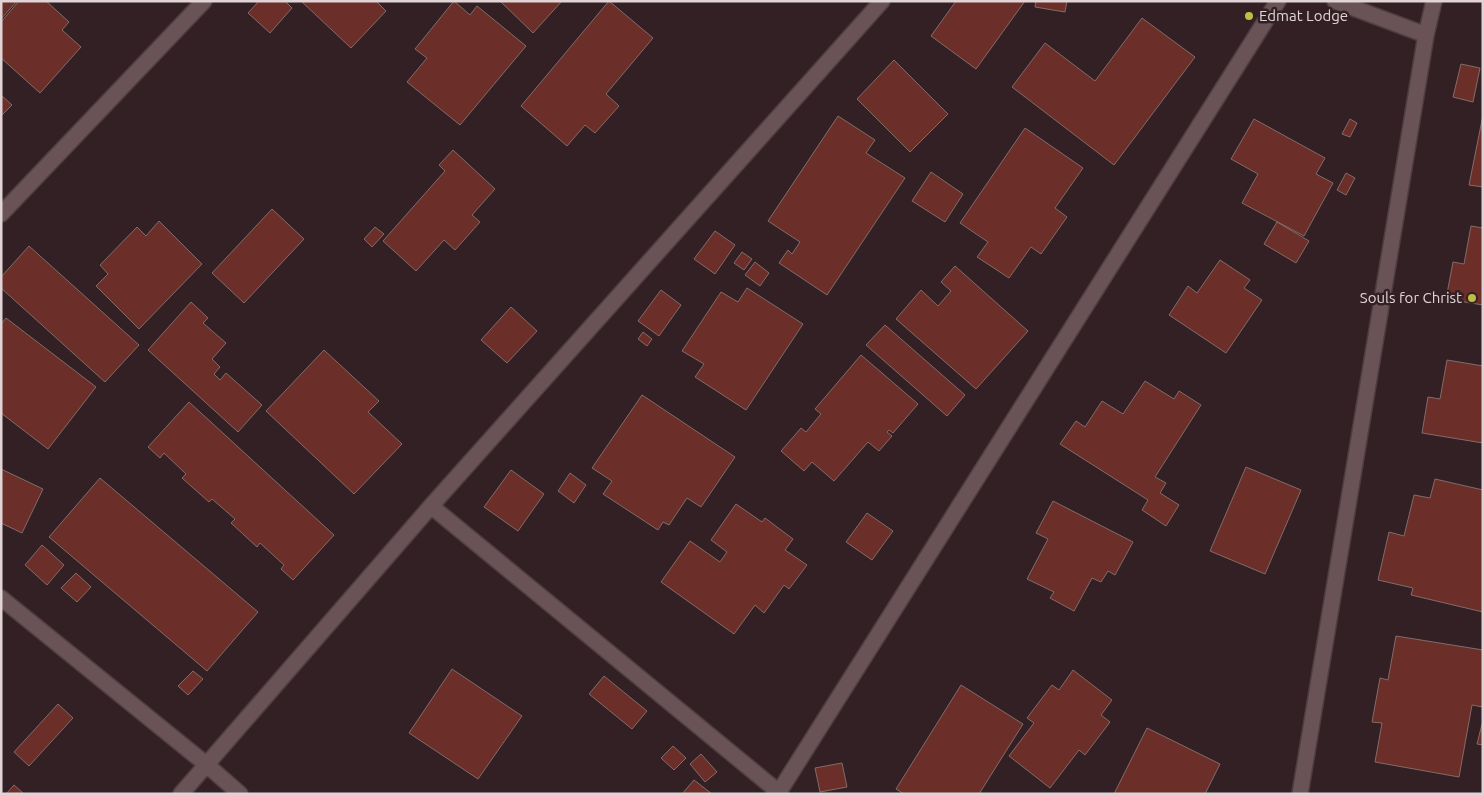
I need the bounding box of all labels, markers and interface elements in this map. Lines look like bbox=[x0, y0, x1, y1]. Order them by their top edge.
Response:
place label: Edmat Lodge bbox=[1259, 7, 1348, 24]
marker: Edmat Lodge bbox=[1243, 10, 1255, 22]
place label: Souls for Christ bbox=[1360, 289, 1462, 306]
marker: Souls for Christ bbox=[1466, 292, 1478, 304]

